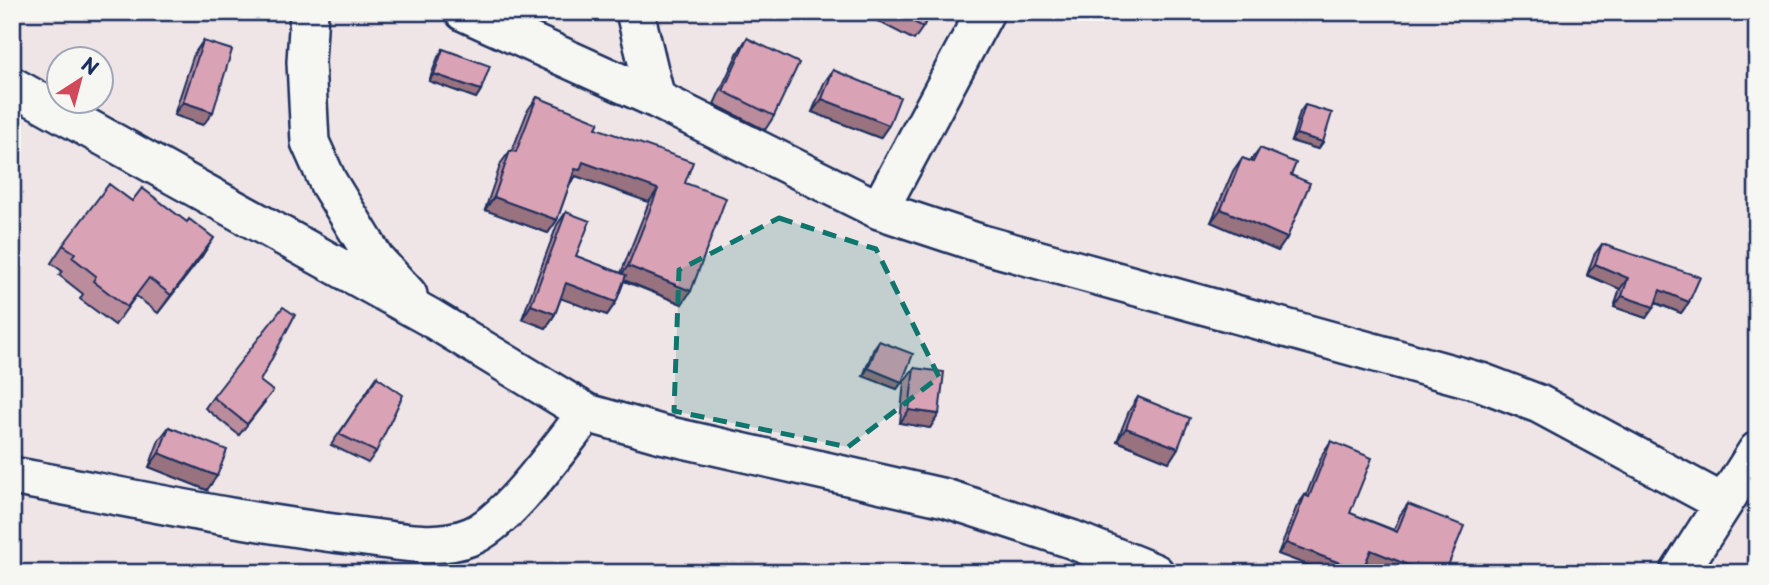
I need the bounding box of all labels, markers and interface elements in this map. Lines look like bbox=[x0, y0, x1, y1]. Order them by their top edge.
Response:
north arrow bbox=[46, 46, 116, 116]
text: N bbox=[76, 50, 105, 81]

